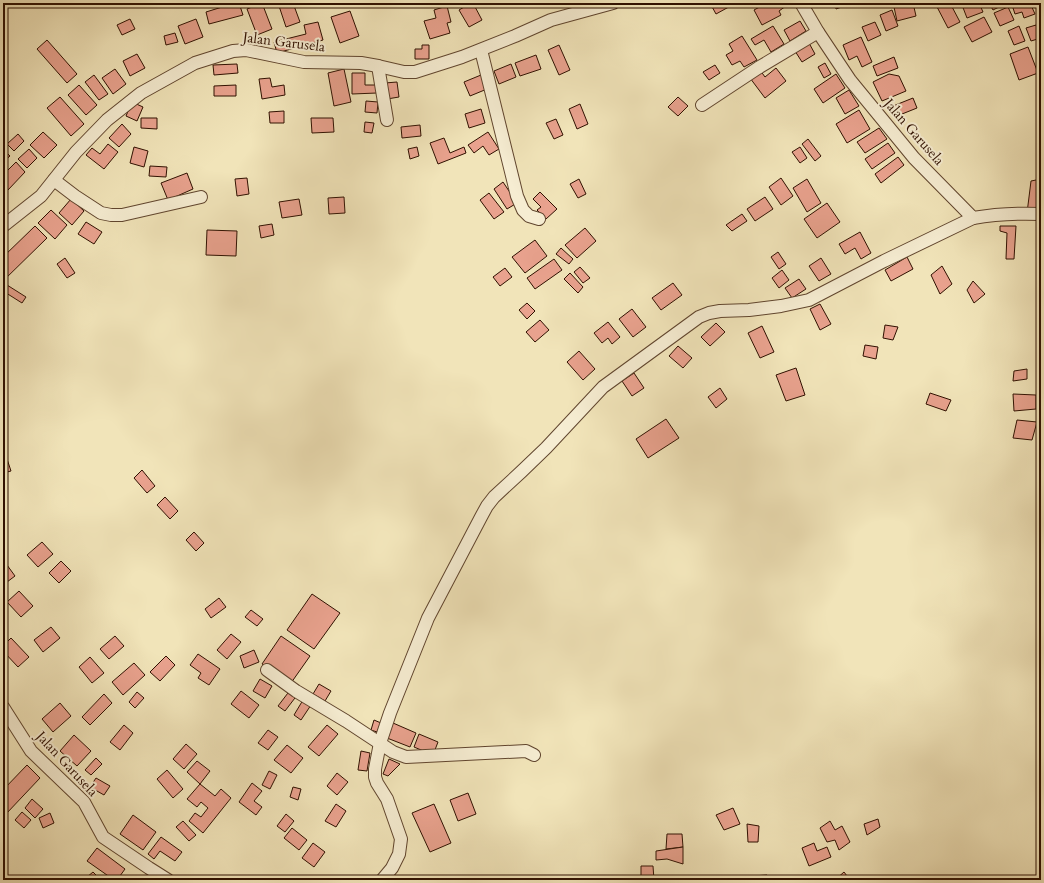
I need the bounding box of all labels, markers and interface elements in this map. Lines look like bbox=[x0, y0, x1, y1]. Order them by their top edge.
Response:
street label: Jalan Garusela bbox=[240, 27, 326, 56]
street label: Jalan Garusela bbox=[878, 93, 948, 169]
street label: Jalan Garusela bbox=[30, 726, 102, 801]

